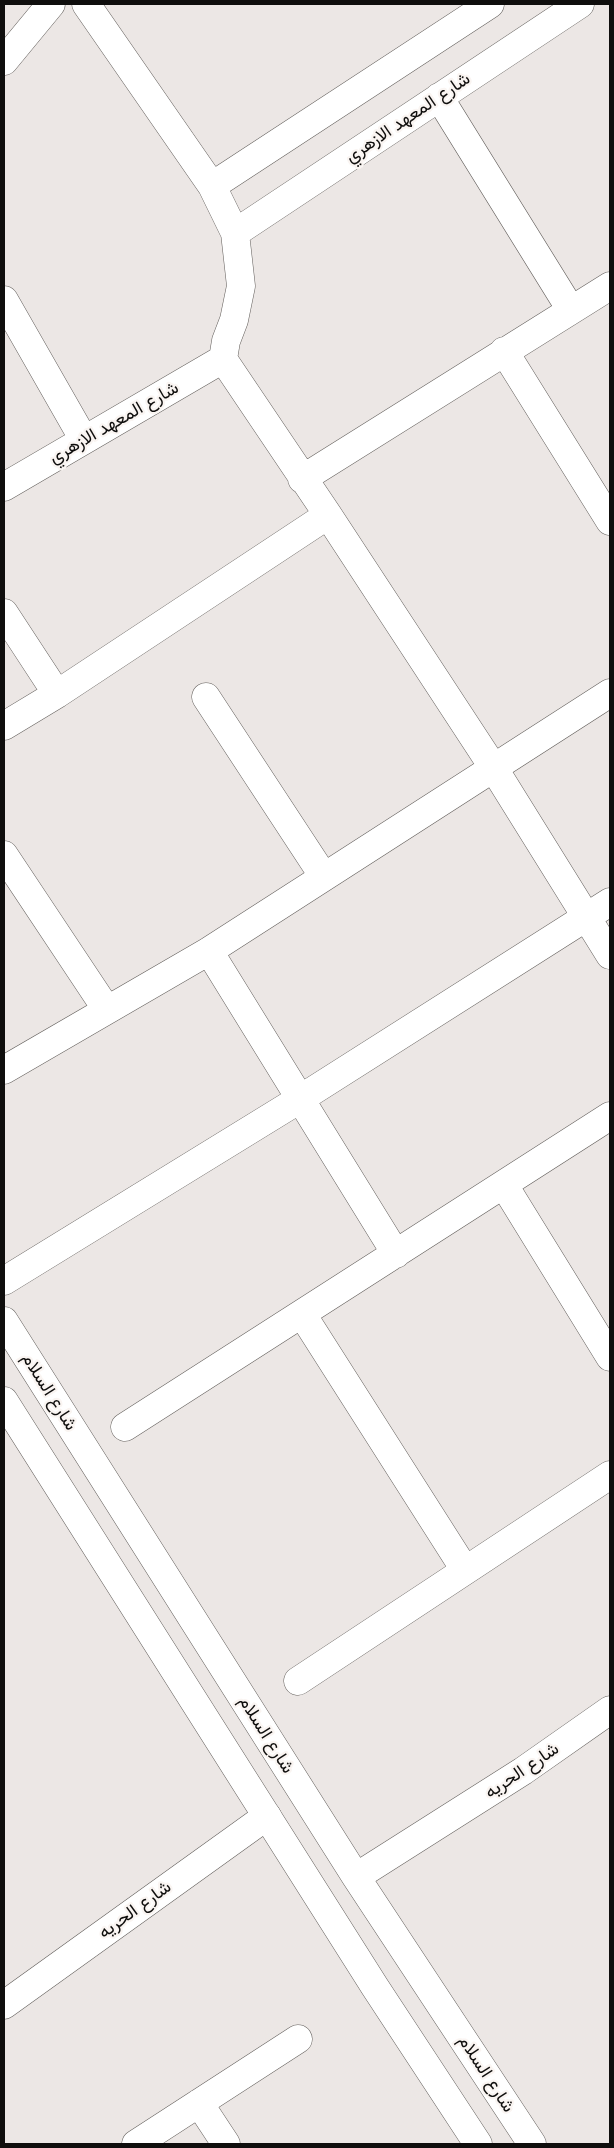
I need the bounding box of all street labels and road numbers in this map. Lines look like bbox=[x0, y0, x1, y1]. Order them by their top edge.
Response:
street label: شارع المعهد الازهري bbox=[341, 68, 475, 168]
street label: شارع المعهد الازهري bbox=[45, 377, 183, 469]
street label: شارع السلام bbox=[17, 1349, 81, 1435]
street label: شارع السلام bbox=[234, 1692, 298, 1778]
street label: شارع الحريه bbox=[481, 1738, 563, 1804]
street label: شارع الحريه bbox=[94, 1876, 176, 1944]
street label: شارع السلام bbox=[453, 2032, 519, 2116]

